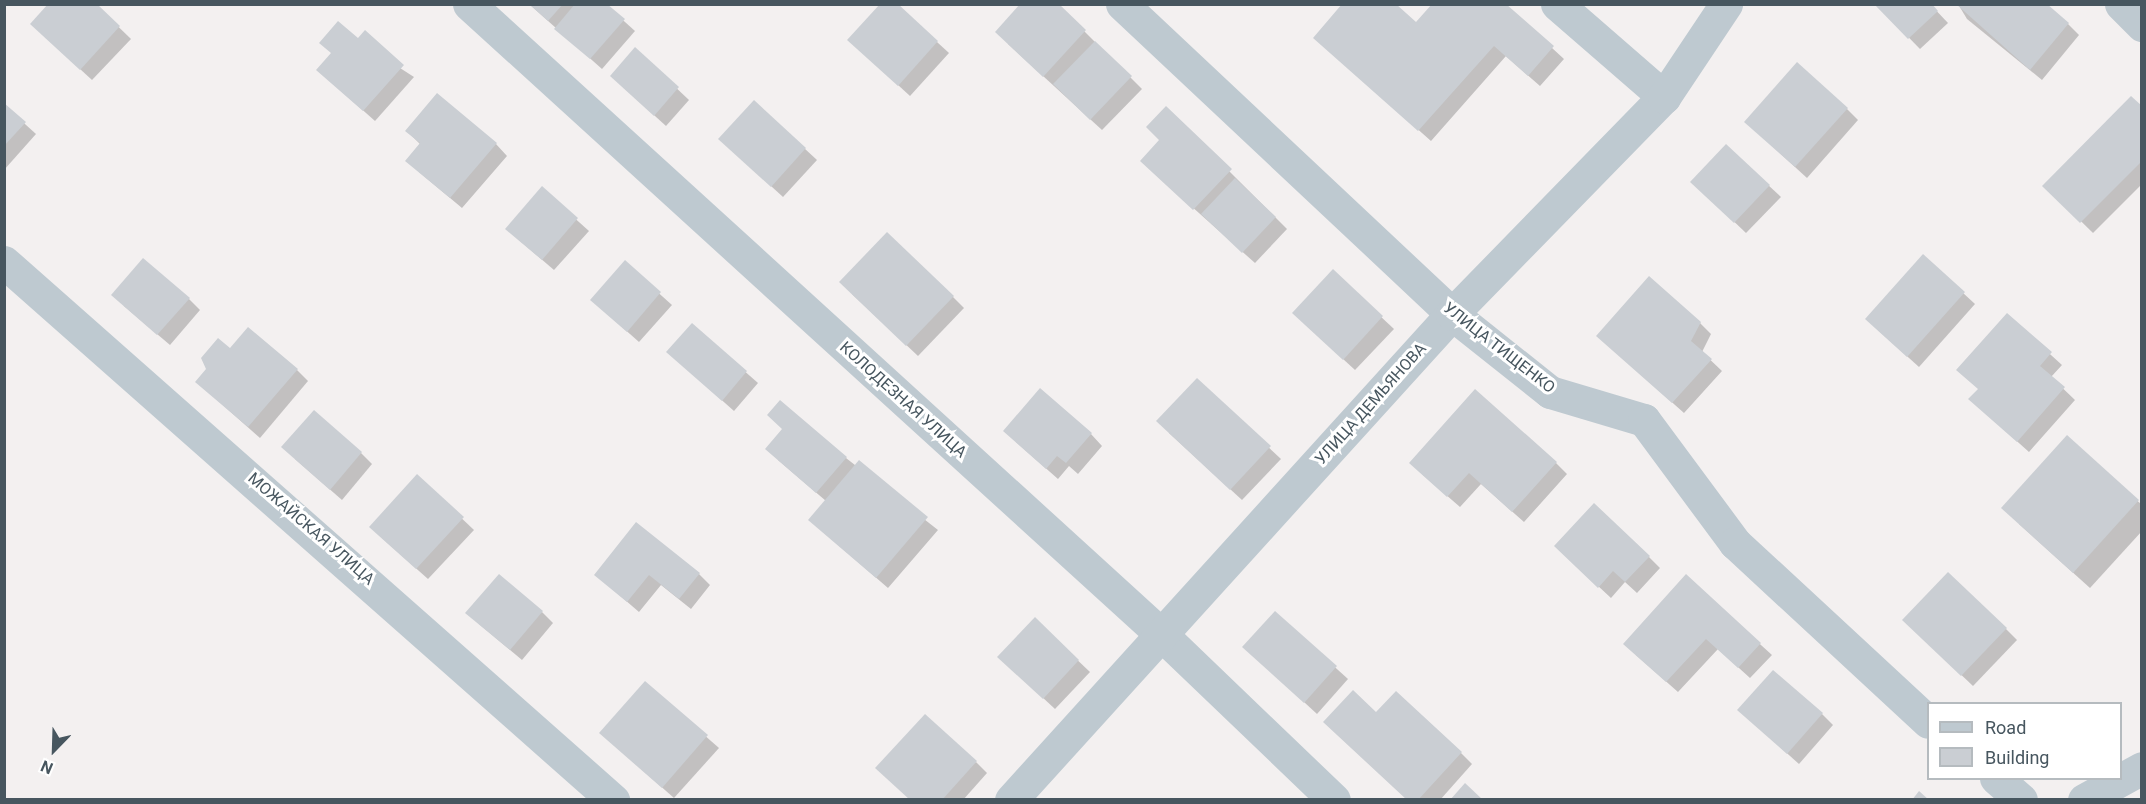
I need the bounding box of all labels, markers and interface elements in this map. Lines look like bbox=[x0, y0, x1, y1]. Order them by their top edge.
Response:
street label: УЛИЦА ТИЩЕНКО bbox=[1439, 298, 1559, 398]
street label: КОЛОДЕЗНАЯ УЛИЦА bbox=[836, 338, 970, 462]
street label: УЛИЦА ДЕМЬЯНОВА bbox=[1311, 339, 1431, 469]
street label: МОЖАЙСКАЯ УЛИЦА bbox=[244, 469, 378, 589]
legend bbox=[1927, 702, 2122, 780]
text: Road bbox=[1985, 717, 2026, 738]
north arrow bbox=[24, 720, 84, 780]
text: Building bbox=[1985, 747, 2049, 768]
text: N bbox=[38, 756, 56, 778]

